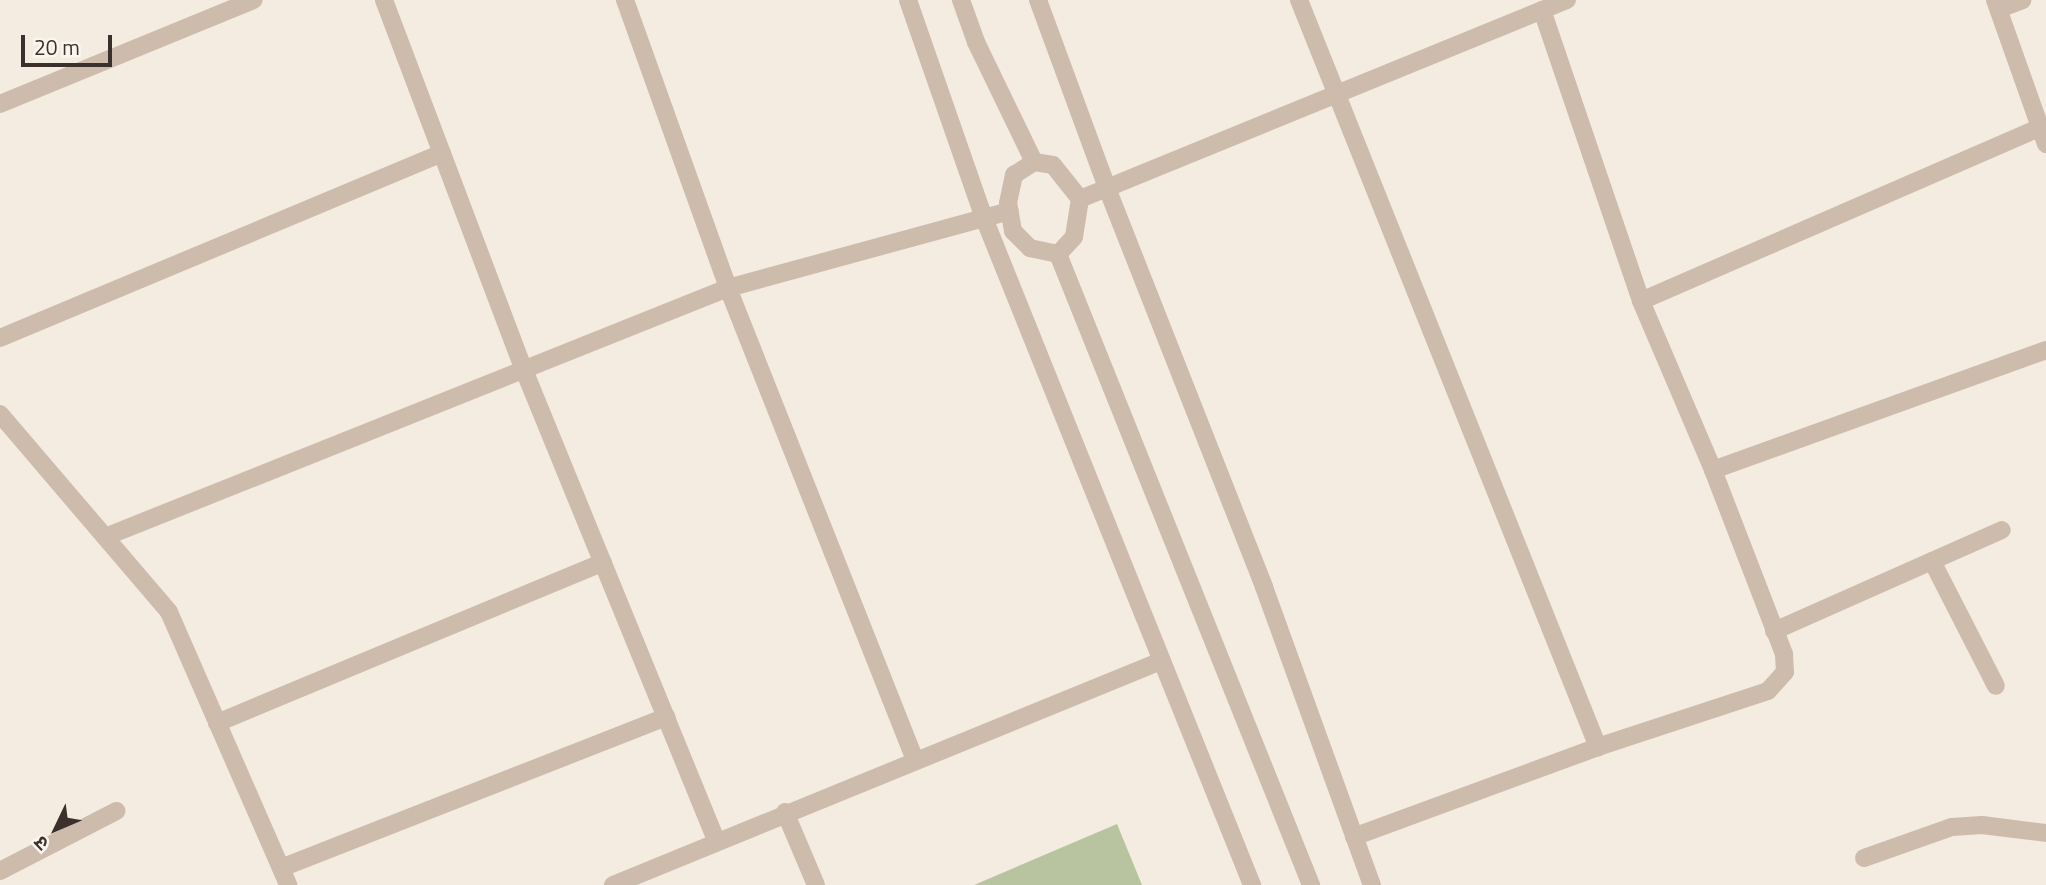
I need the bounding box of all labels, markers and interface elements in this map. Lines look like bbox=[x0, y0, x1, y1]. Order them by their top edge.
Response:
scale bar bbox=[24, 21, 116, 65]
text: 20 m bbox=[34, 31, 80, 63]
north arrow bbox=[21, 794, 91, 864]
text: उ bbox=[26, 830, 55, 858]

